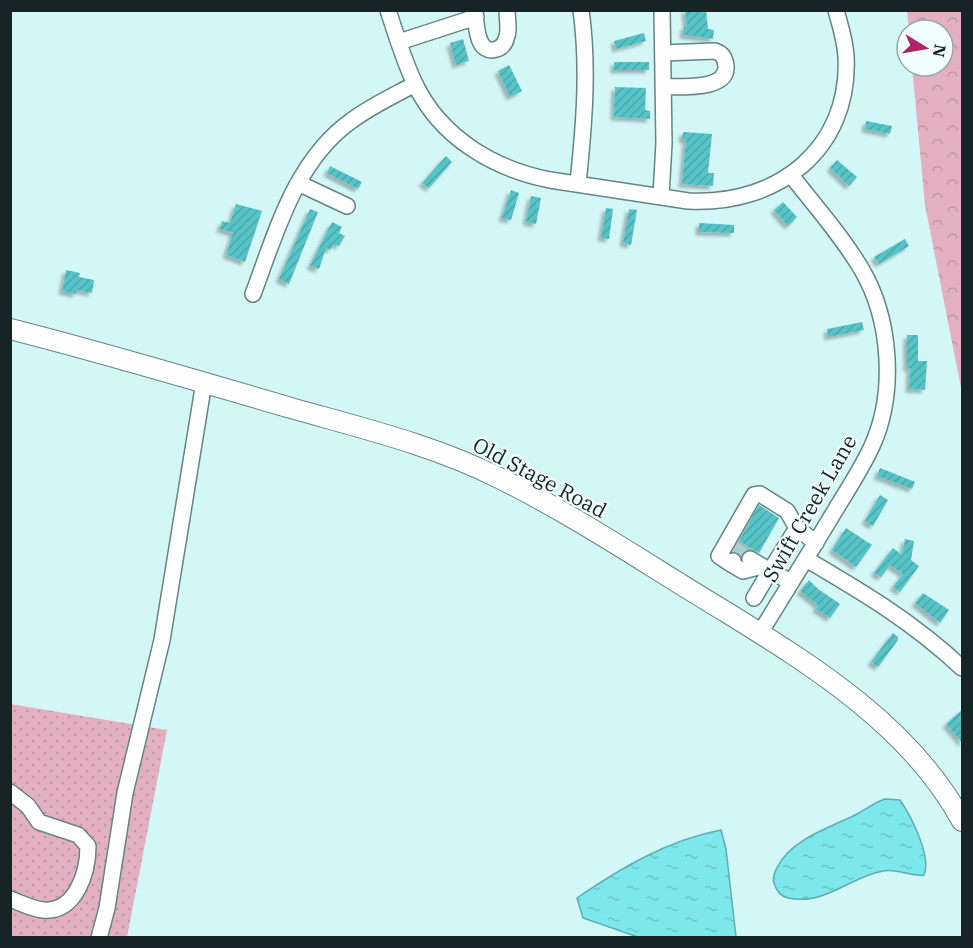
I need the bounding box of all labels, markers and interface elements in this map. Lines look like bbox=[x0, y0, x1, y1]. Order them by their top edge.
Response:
north arrow bbox=[895, 18, 955, 78]
text: N bbox=[929, 43, 951, 59]
street label: Swift Creek Lane bbox=[755, 429, 863, 587]
street label: Old Stage Road bbox=[468, 430, 612, 524]

